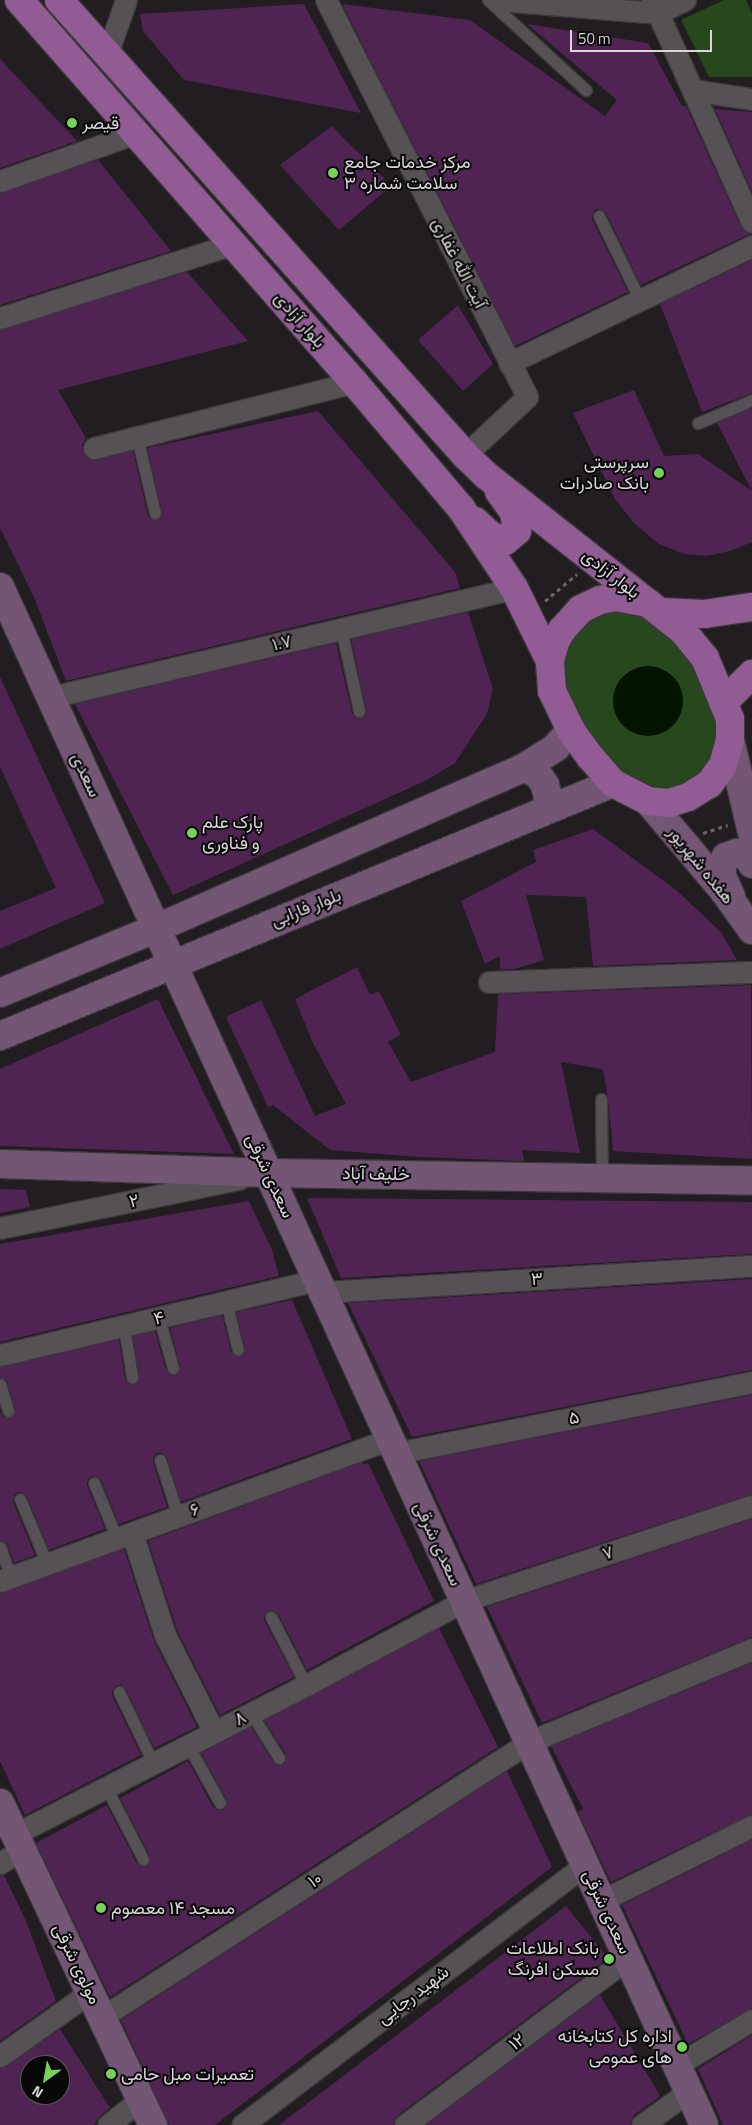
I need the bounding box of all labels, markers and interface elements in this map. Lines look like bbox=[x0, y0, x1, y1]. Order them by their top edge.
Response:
scale bar bbox=[572, 20, 714, 52]
text: 50 m bbox=[578, 27, 611, 50]
place label: قیصر bbox=[82, 112, 119, 134]
marker: قیصر bbox=[66, 117, 78, 129]
place label: مرکز خدمات جامع سلامت شماره ۳ bbox=[344, 152, 471, 194]
marker: مرکز خدمات جامع سلامت شماره ۳ bbox=[326, 166, 340, 180]
street label: آیت الله غفاری bbox=[427, 214, 491, 312]
street label: بلوار آزادی bbox=[270, 287, 330, 353]
place label: سرپرستی بانک صادرات bbox=[560, 452, 649, 494]
marker: سرپرستی بانک صادرات bbox=[653, 467, 665, 479]
street label: بلوار آزادی bbox=[578, 545, 644, 603]
street label: ۱.۷ bbox=[270, 630, 294, 656]
street label: سعدی bbox=[66, 749, 106, 801]
place label: پارک علم و فناوری bbox=[202, 812, 263, 854]
street label: هفده شهریور bbox=[663, 822, 739, 908]
marker: پارک علم و فناوری bbox=[186, 827, 198, 839]
street label: بلوار فارابی bbox=[268, 884, 344, 932]
street label: سعدی شرقی bbox=[241, 1130, 299, 1222]
street label: خلیف آباد bbox=[342, 1163, 410, 1185]
street label: ۲ bbox=[127, 1189, 141, 1213]
street label: ۳ bbox=[531, 1268, 543, 1290]
street label: ۴ bbox=[152, 1306, 166, 1330]
street label: ۵ bbox=[567, 1406, 581, 1430]
street label: ۶ bbox=[187, 1498, 203, 1522]
street label: سعدی شرقی bbox=[409, 1498, 467, 1590]
street label: ۷ bbox=[600, 1541, 616, 1565]
street label: ۸ bbox=[230, 1706, 250, 1730]
street label: سعدی شرقی bbox=[578, 1866, 636, 1958]
street label: ۱۰ bbox=[304, 1867, 326, 1893]
place label: مسجد ۱۴ معصوم bbox=[111, 1897, 235, 1919]
marker: مسجد ۱۴ معصوم bbox=[95, 1902, 107, 1914]
street label: مولوی شرقی bbox=[48, 1920, 106, 2008]
place label: بانک اطلاعات مسکن افرنگ bbox=[506, 1938, 599, 1980]
marker: بانک اطلاعات مسکن افرنگ bbox=[603, 1953, 615, 1965]
street label: شهید رجایی bbox=[373, 1961, 453, 2029]
place label: اداره کل کتابخانه های عمومی bbox=[558, 2026, 672, 2068]
street label: ۱۲ bbox=[505, 2029, 529, 2055]
marker: اداره کل کتابخانه های عمومی bbox=[676, 2041, 688, 2053]
north arrow bbox=[20, 2055, 70, 2105]
place label: تعمیرات مبل حامی bbox=[121, 2063, 254, 2085]
marker: تعمیرات مبل حامی bbox=[105, 2068, 117, 2080]
text: N bbox=[28, 2081, 47, 2104]

